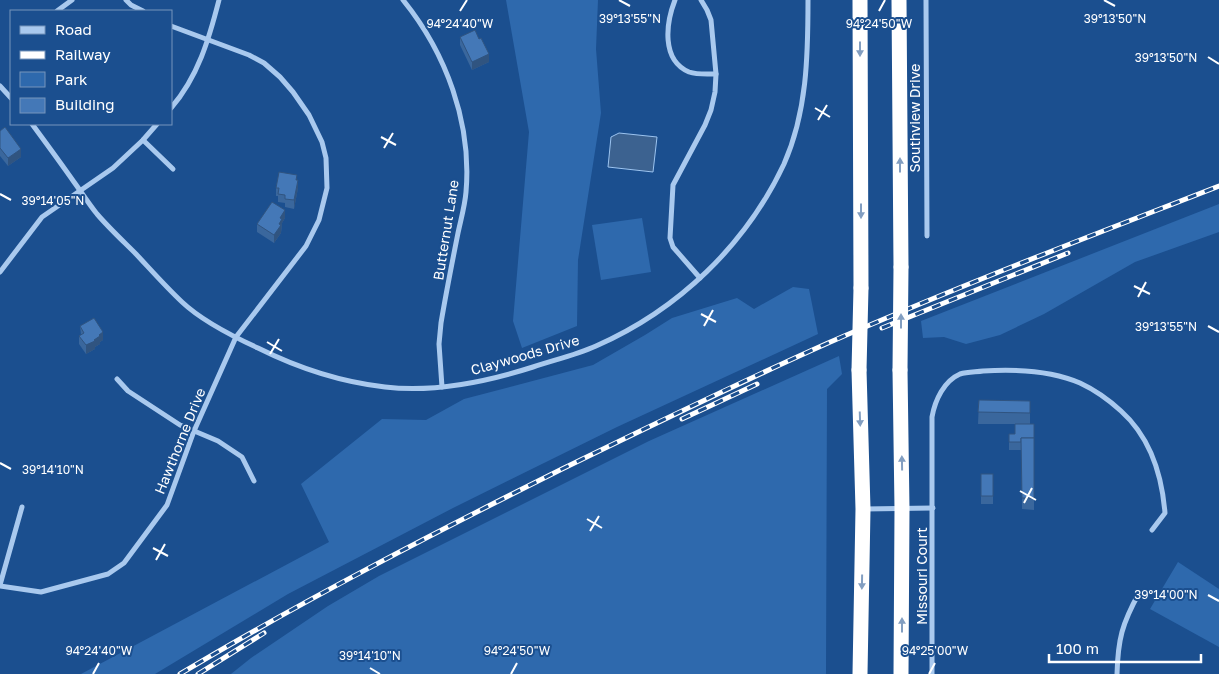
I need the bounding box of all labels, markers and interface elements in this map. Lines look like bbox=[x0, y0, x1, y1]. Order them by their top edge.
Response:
legend bbox=[10, 10, 172, 125]
text: 39°13'55"N bbox=[599, 11, 661, 26]
text: 39°13'50"N bbox=[1084, 11, 1146, 26]
text: 94°24'40"W bbox=[427, 16, 494, 31]
text: 94°24'50"W bbox=[846, 16, 913, 31]
text: Road bbox=[55, 20, 92, 38]
one-way arrow bbox=[856, 41, 864, 57]
text: Railway bbox=[55, 45, 111, 63]
text: 39°13'50"N bbox=[1135, 50, 1197, 65]
street label: Southview Drive bbox=[906, 64, 923, 172]
text: Park bbox=[55, 70, 88, 88]
text: Building bbox=[55, 95, 115, 113]
one-way arrow bbox=[896, 157, 904, 173]
street label: Butternut Lane bbox=[429, 178, 462, 281]
text: 39°14'05"N bbox=[22, 193, 84, 208]
one-way arrow bbox=[857, 203, 865, 219]
one-way arrow bbox=[897, 313, 905, 329]
text: 39°13'55"N bbox=[1135, 319, 1197, 334]
street label: Claywoods Drive bbox=[469, 331, 581, 378]
street label: Hawthorne Drive bbox=[150, 385, 209, 496]
one-way arrow bbox=[857, 411, 865, 427]
one-way arrow bbox=[898, 455, 906, 471]
text: 39°14'10"N bbox=[22, 462, 84, 477]
street label: Missouri Court bbox=[913, 527, 930, 625]
one-way arrow bbox=[858, 574, 866, 590]
text: 39°14'00"N bbox=[1134, 587, 1198, 602]
one-way arrow bbox=[898, 617, 906, 633]
scale bar bbox=[1049, 632, 1202, 664]
text: 100 m bbox=[1056, 639, 1099, 657]
text: 94°24'40"W bbox=[66, 643, 133, 658]
text: 94°24'50"W bbox=[484, 643, 551, 658]
text: 94°25'00"W bbox=[902, 643, 969, 658]
text: 39°14'10"N bbox=[339, 648, 401, 663]

